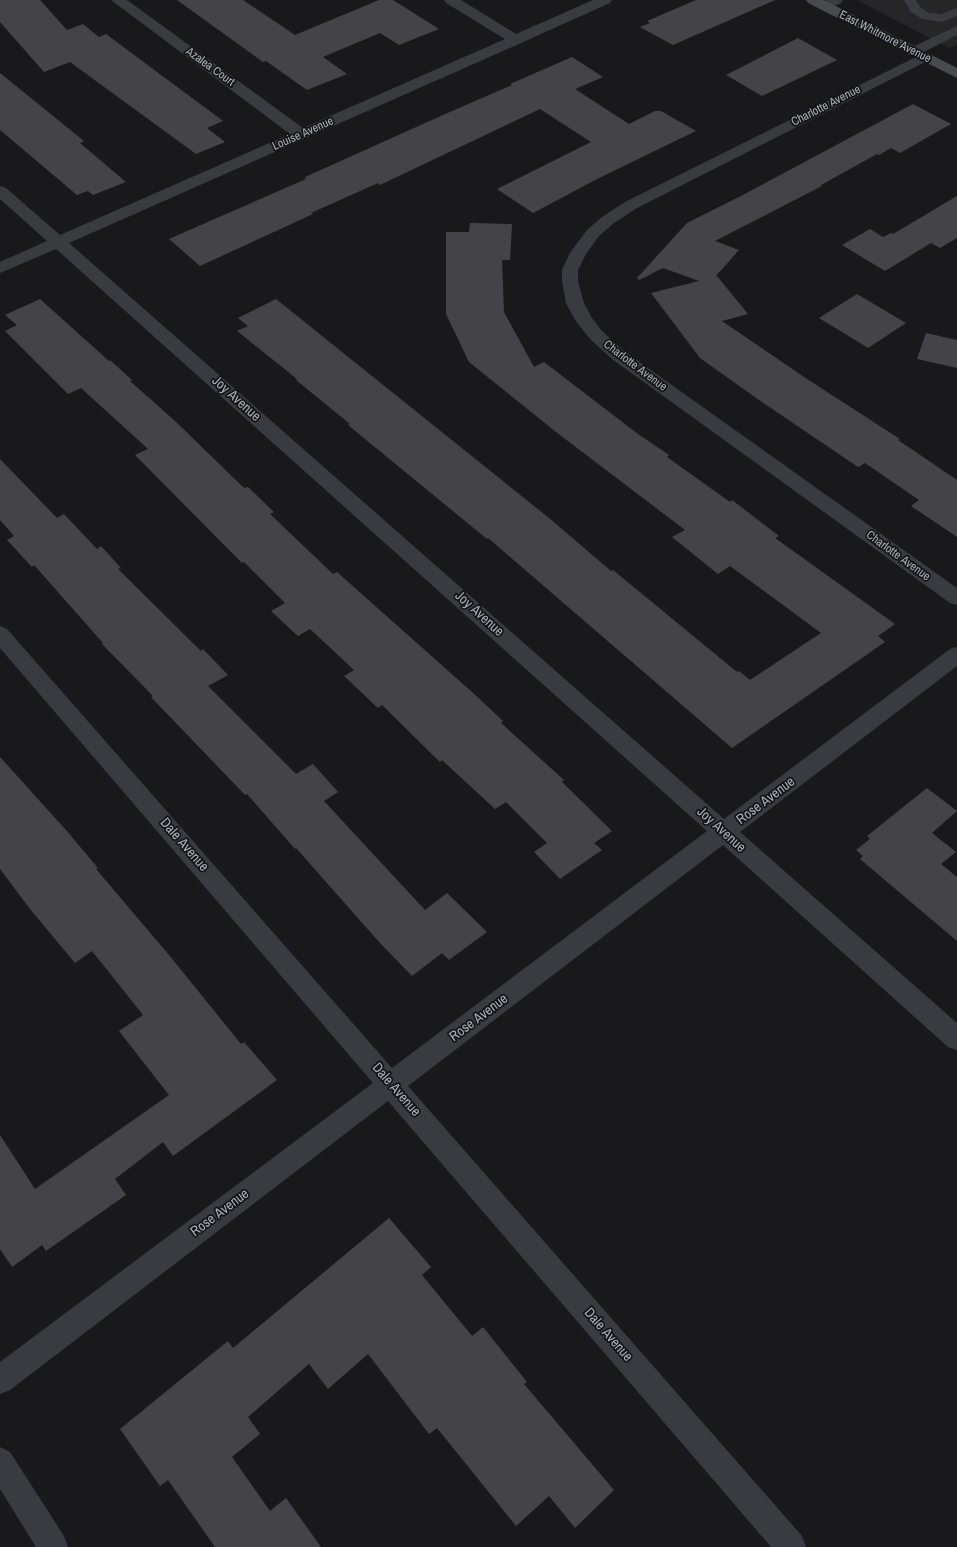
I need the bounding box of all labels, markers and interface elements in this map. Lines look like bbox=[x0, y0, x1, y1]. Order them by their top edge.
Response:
street label: East Whitmore Avenue bbox=[837, 8, 933, 66]
street label: Azalea Court bbox=[183, 44, 237, 90]
street label: Charlotte Avenue bbox=[789, 82, 863, 130]
street label: Louise Avenue bbox=[270, 114, 336, 154]
street label: Charlotte Avenue bbox=[600, 337, 670, 395]
street label: Joy Avenue bbox=[208, 373, 264, 425]
street label: Charlotte Avenue bbox=[863, 528, 933, 584]
street label: Joy Avenue bbox=[451, 588, 507, 640]
street label: Rose Avenue bbox=[734, 774, 798, 828]
street label: Joy Avenue bbox=[693, 804, 749, 856]
street label: Dale Avenue bbox=[156, 815, 212, 875]
street label: Rose Avenue bbox=[447, 991, 511, 1045]
street label: Dale Avenue bbox=[368, 1060, 424, 1120]
street label: Rose Avenue bbox=[188, 1186, 252, 1240]
street label: Dale Avenue bbox=[580, 1305, 636, 1365]

